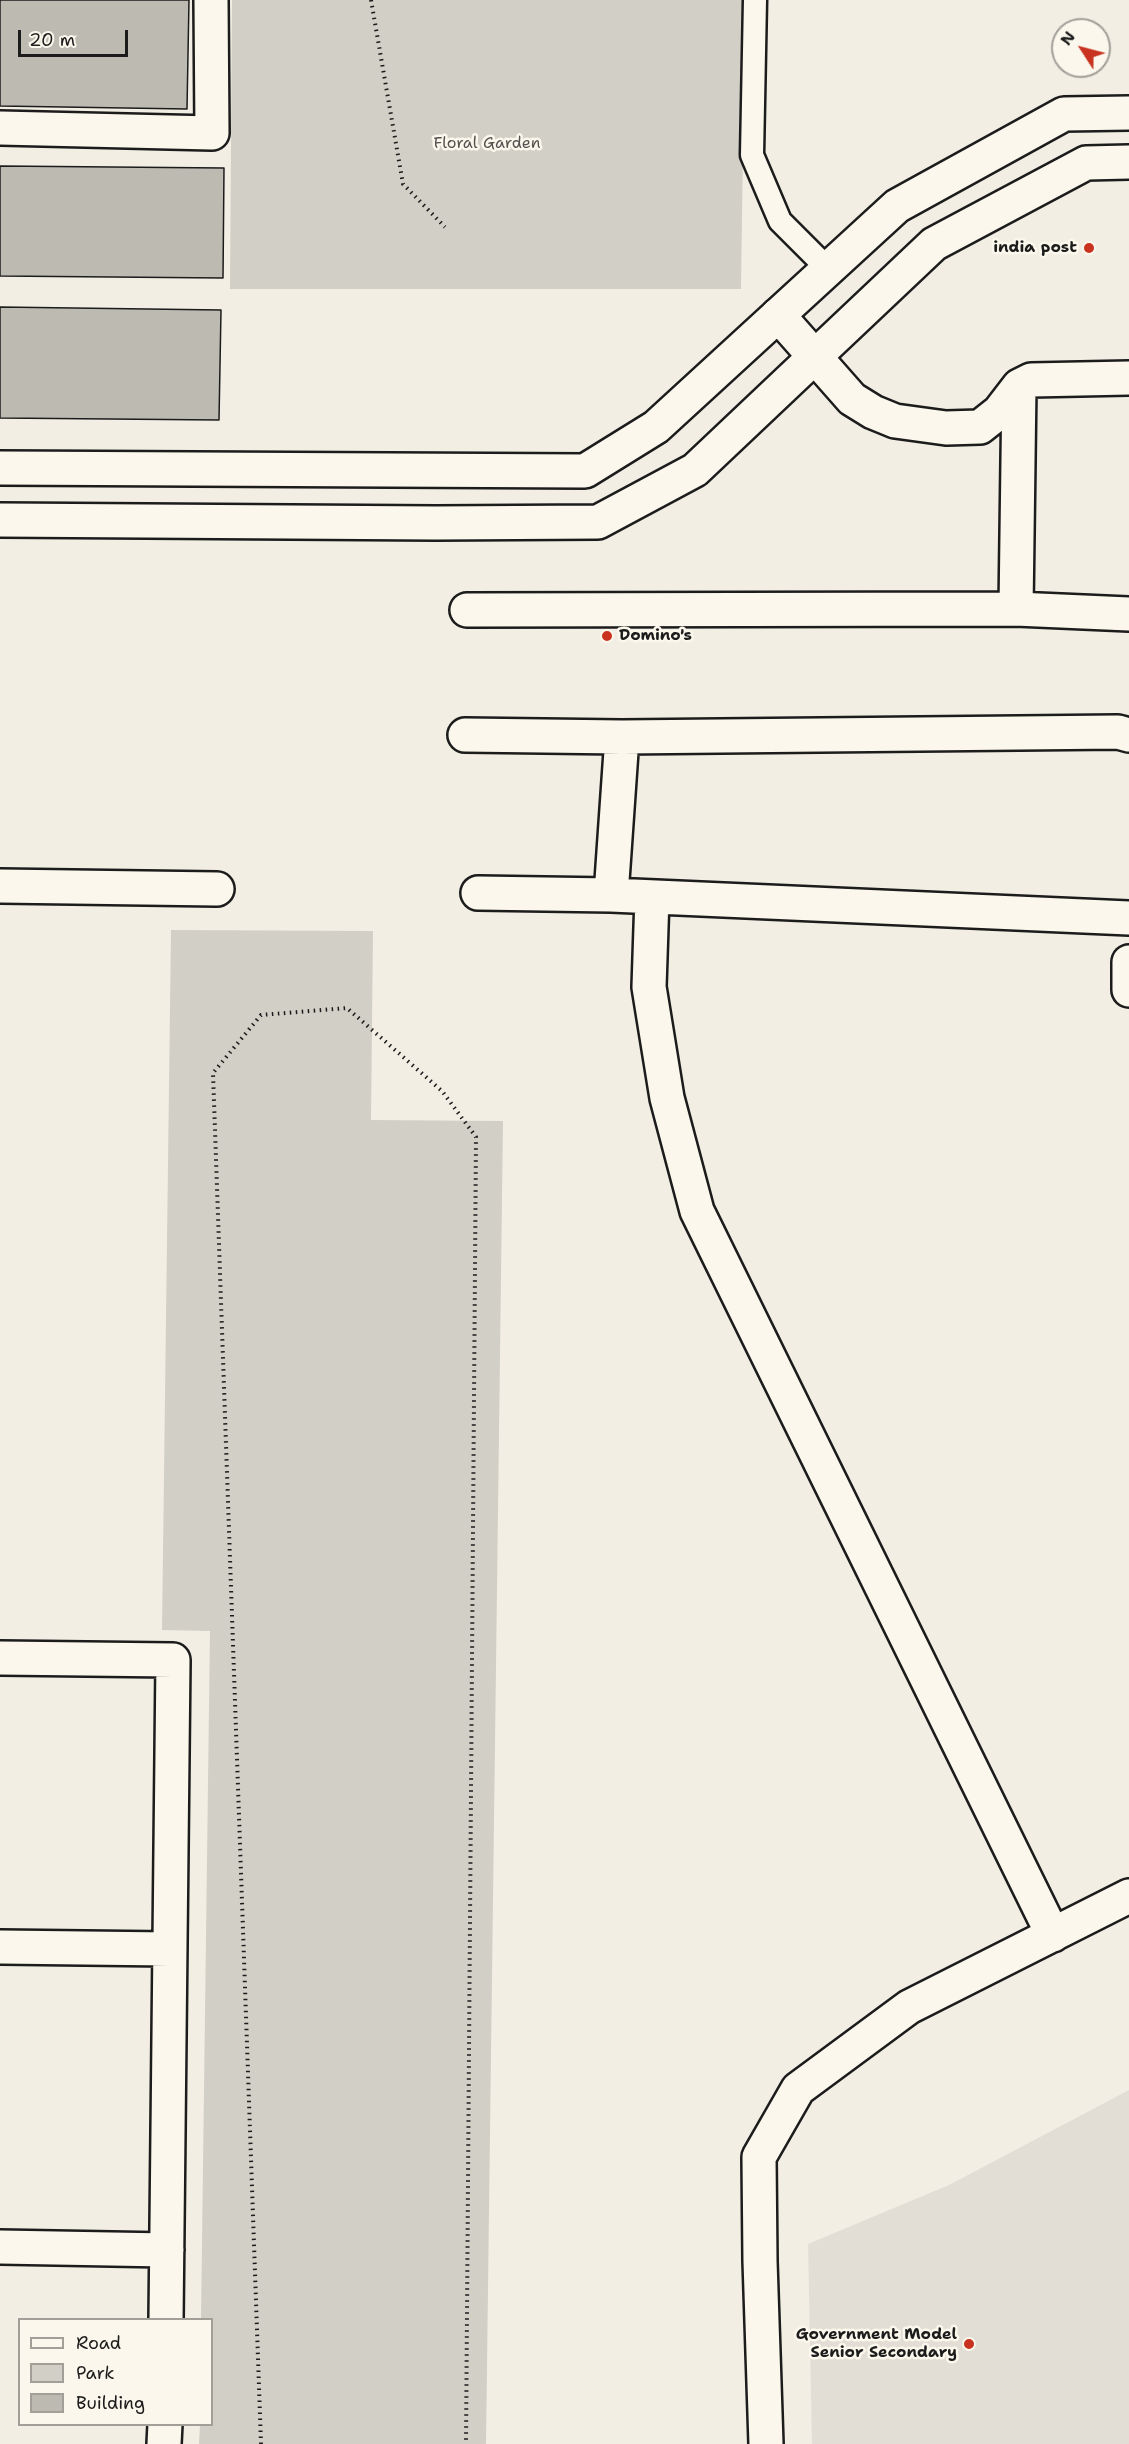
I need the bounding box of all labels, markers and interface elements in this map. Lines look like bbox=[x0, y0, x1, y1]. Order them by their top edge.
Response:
scale bar bbox=[21, 18, 130, 56]
north arrow bbox=[1051, 18, 1111, 78]
text: N bbox=[1055, 27, 1080, 50]
text: 20 m bbox=[29, 28, 75, 52]
park label: Floral Garden bbox=[434, 134, 540, 154]
place label: india post bbox=[993, 238, 1077, 258]
marker: india post bbox=[1082, 241, 1096, 255]
place label: Domino's bbox=[619, 626, 692, 646]
marker: Domino's bbox=[600, 629, 614, 643]
legend bbox=[18, 2318, 213, 2426]
place label: Government Model Senior Secondary bbox=[796, 2325, 957, 2363]
text: Road bbox=[76, 2331, 121, 2355]
marker: Government Model Senior Secondary bbox=[962, 2337, 976, 2351]
text: Park bbox=[76, 2361, 115, 2385]
text: Building bbox=[76, 2391, 145, 2415]

